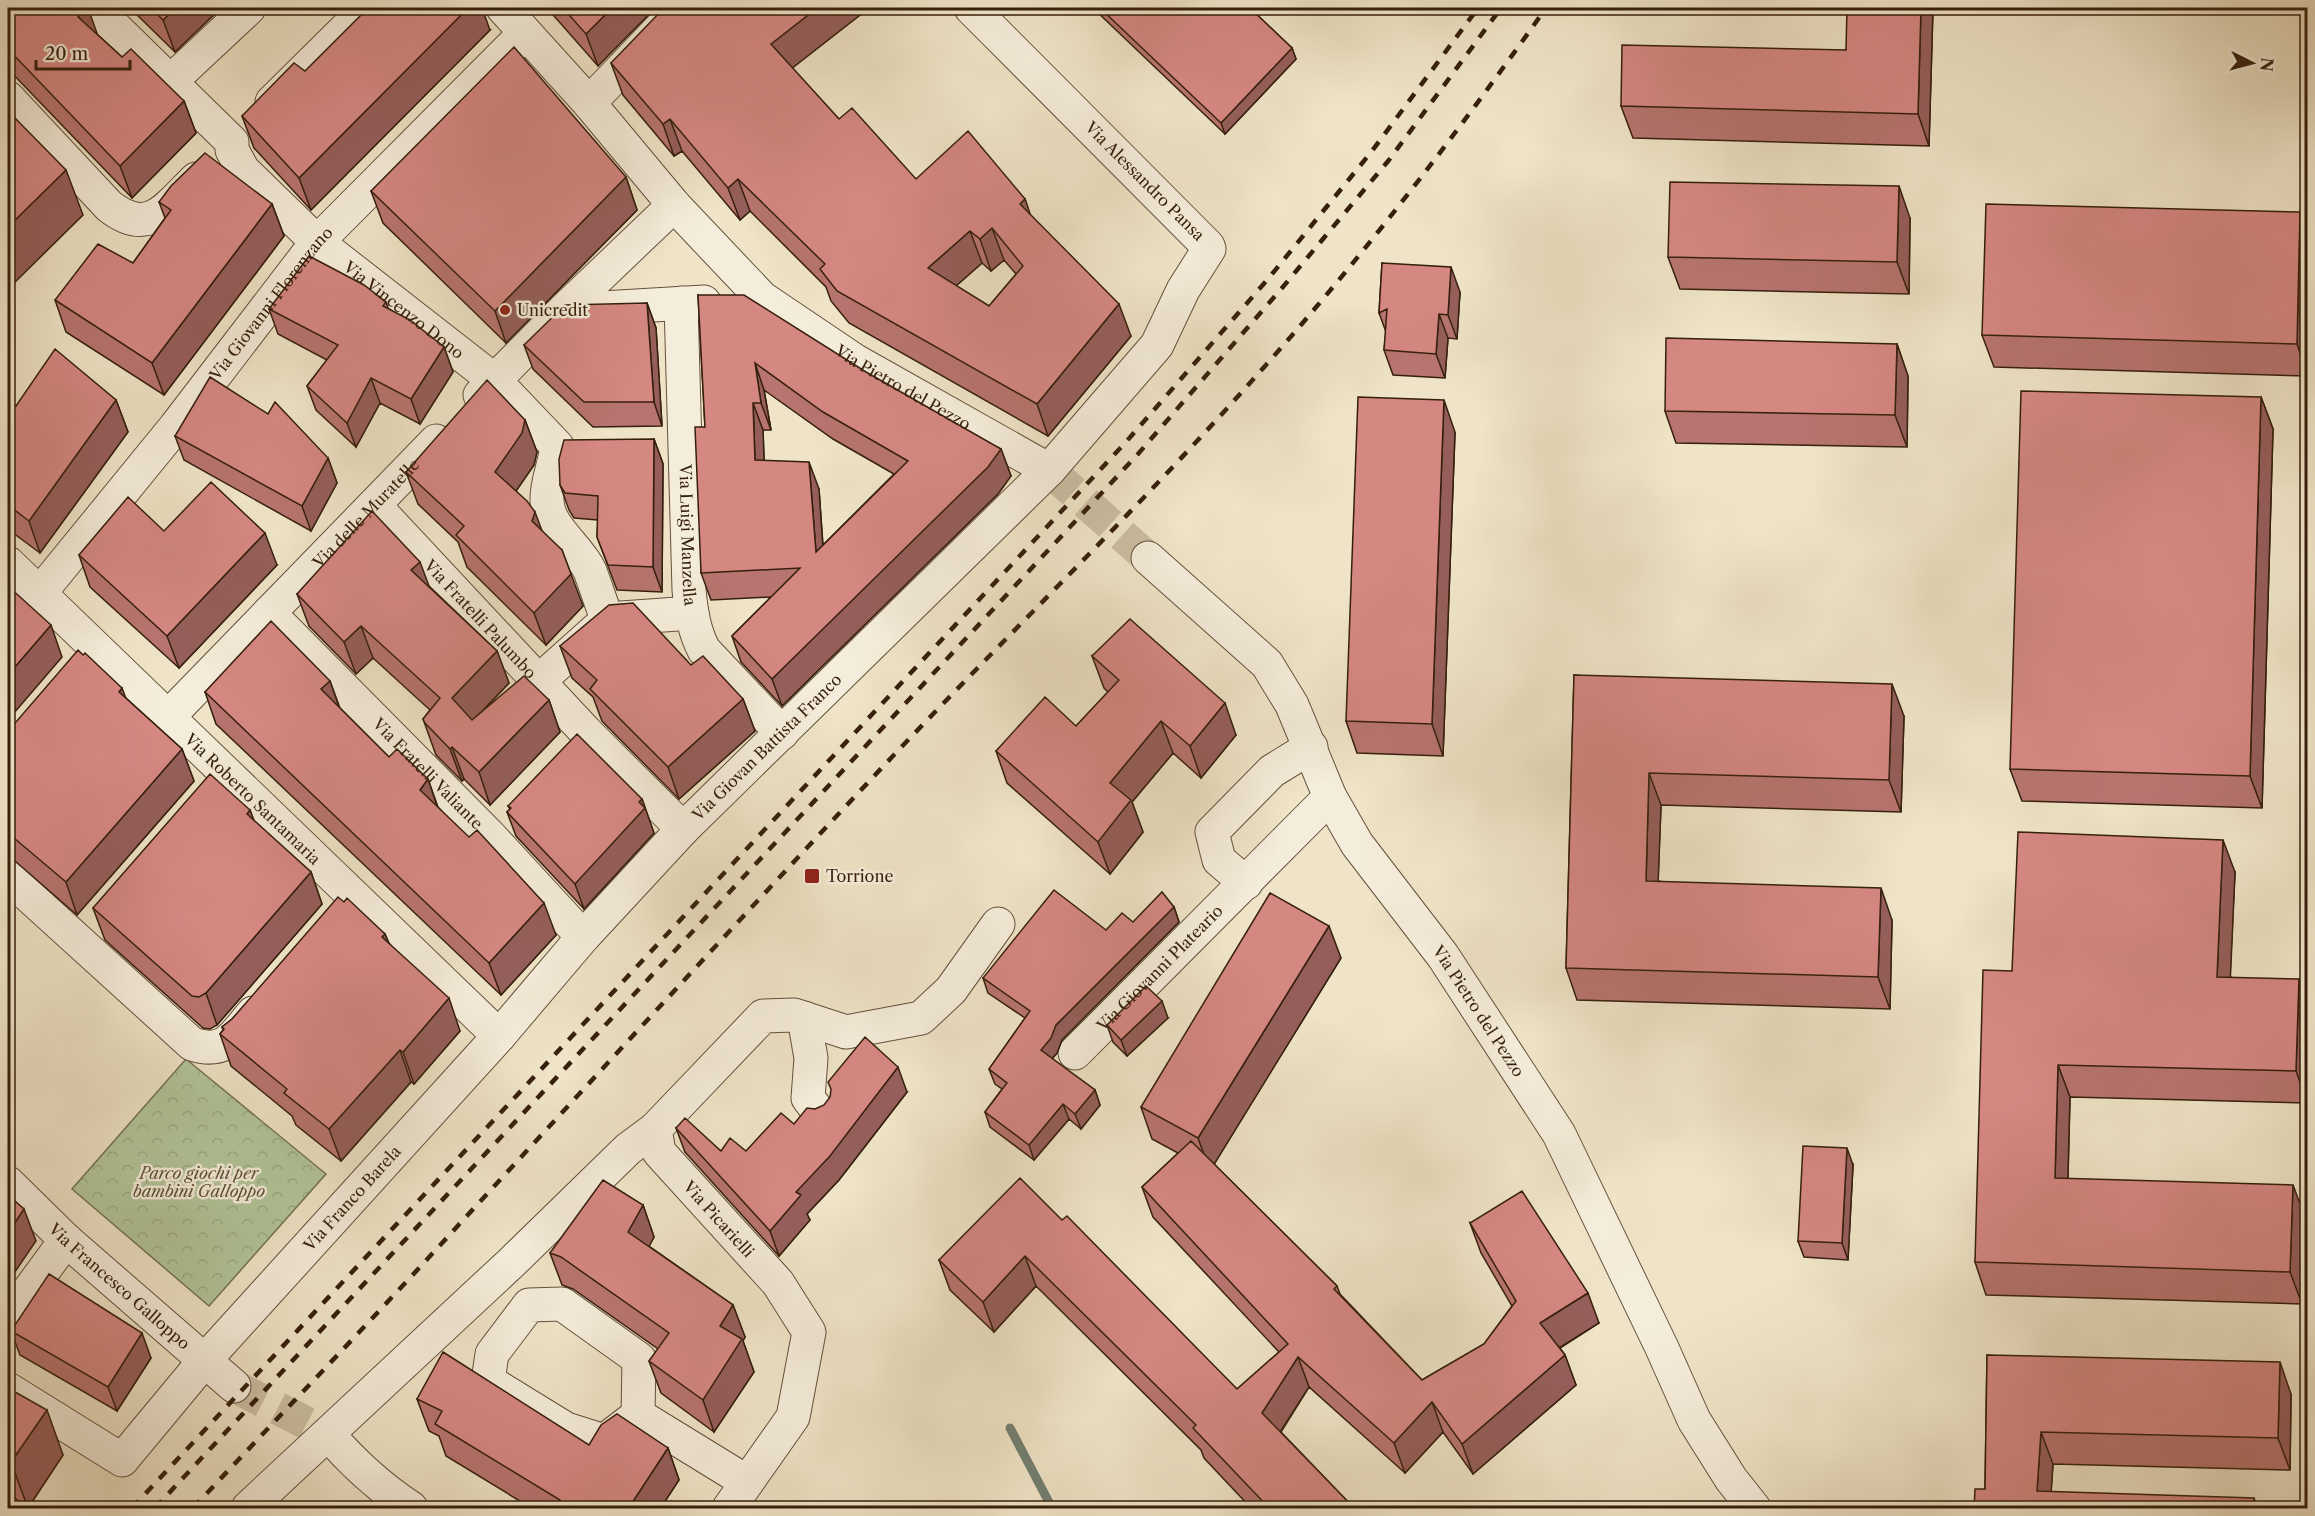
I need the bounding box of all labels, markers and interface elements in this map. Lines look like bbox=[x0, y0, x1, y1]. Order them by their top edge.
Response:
scale bar bbox=[36, 33, 130, 71]
north arrow bbox=[2222, 33, 2282, 93]
text: 20 m bbox=[45, 43, 89, 65]
text: N bbox=[2256, 57, 2278, 73]
street label: Via Alessandro Pansa bbox=[1080, 116, 1209, 245]
street label: Via Giovanni Florenzano bbox=[204, 222, 337, 385]
street label: Via Vincenzo Dono bbox=[339, 256, 468, 363]
place label: Unicredit bbox=[517, 300, 588, 320]
marker: Unicredit bbox=[498, 303, 512, 317]
street label: Via Pietro del Pezzo bbox=[831, 340, 974, 434]
street label: Via delle Muratelle bbox=[308, 454, 423, 573]
street label: Via Luigi Manzella bbox=[675, 463, 701, 607]
street label: Via Fratelli Palumbo bbox=[419, 555, 541, 683]
street label: Via Giovan Battista Franco bbox=[687, 669, 846, 825]
street label: Via Fratelli Valiante bbox=[368, 713, 487, 833]
street label: Via Roberto Santamaria bbox=[180, 728, 325, 869]
place label: Torrione bbox=[826, 866, 893, 886]
marker: Torrione bbox=[803, 867, 821, 885]
street label: Via Giovanni Plateario bbox=[1092, 900, 1227, 1036]
street label: Via Pietro del Pezzo bbox=[1428, 941, 1529, 1081]
street label: Via Franco Barela bbox=[298, 1141, 405, 1256]
park label: Parco giochi per bambini Galloppo bbox=[133, 1163, 265, 1201]
street label: Via Picarielli bbox=[679, 1176, 759, 1262]
street label: Via Francesco Galloppo bbox=[44, 1218, 195, 1354]

